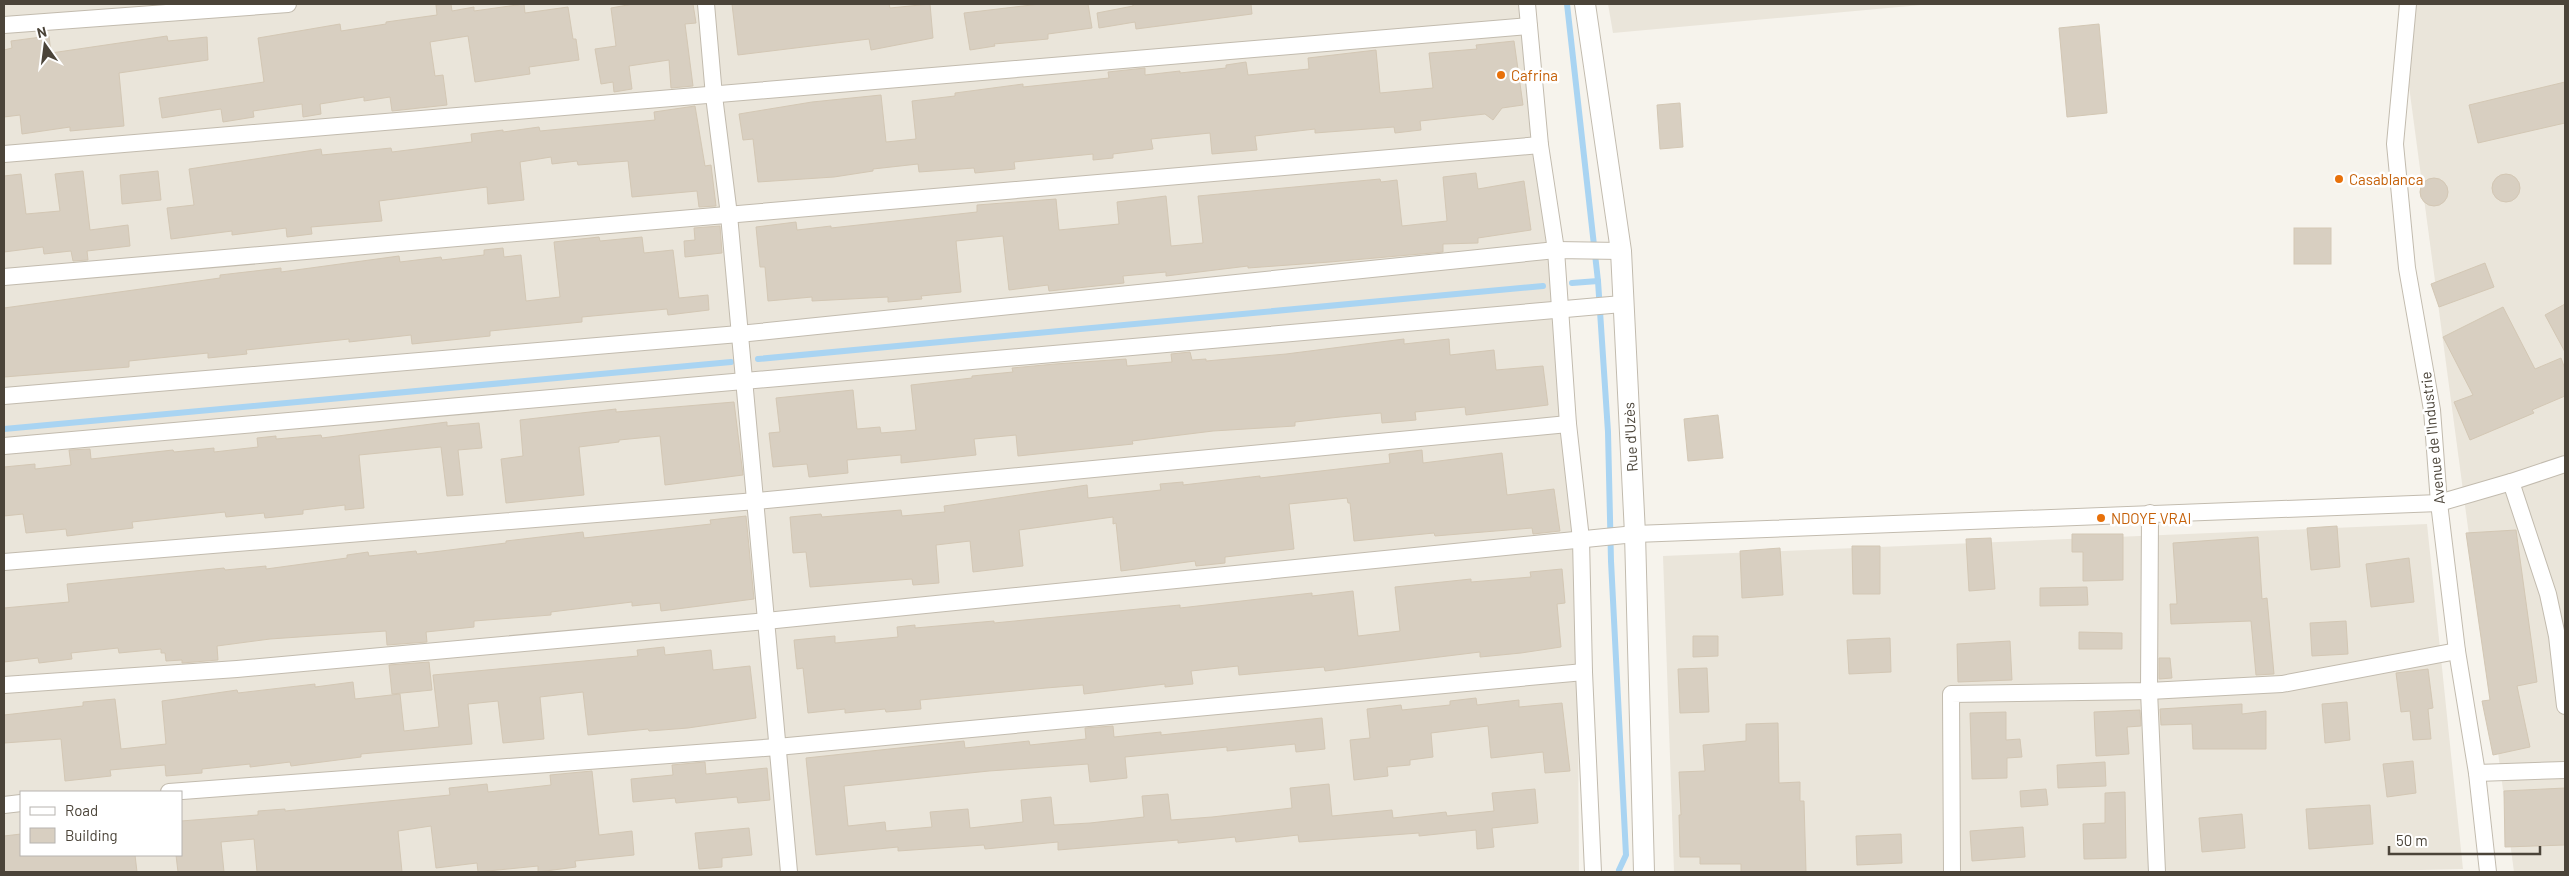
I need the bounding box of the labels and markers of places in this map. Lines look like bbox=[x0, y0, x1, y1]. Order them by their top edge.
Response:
place label: Cafrina bbox=[1511, 66, 1558, 84]
marker: Cafrina bbox=[1495, 69, 1507, 81]
place label: Casablanca bbox=[2349, 170, 2423, 188]
marker: Casablanca bbox=[2333, 173, 2345, 185]
place label: NDOYE VRAI bbox=[2111, 509, 2191, 527]
marker: NDOYE VRAI bbox=[2095, 512, 2107, 524]

